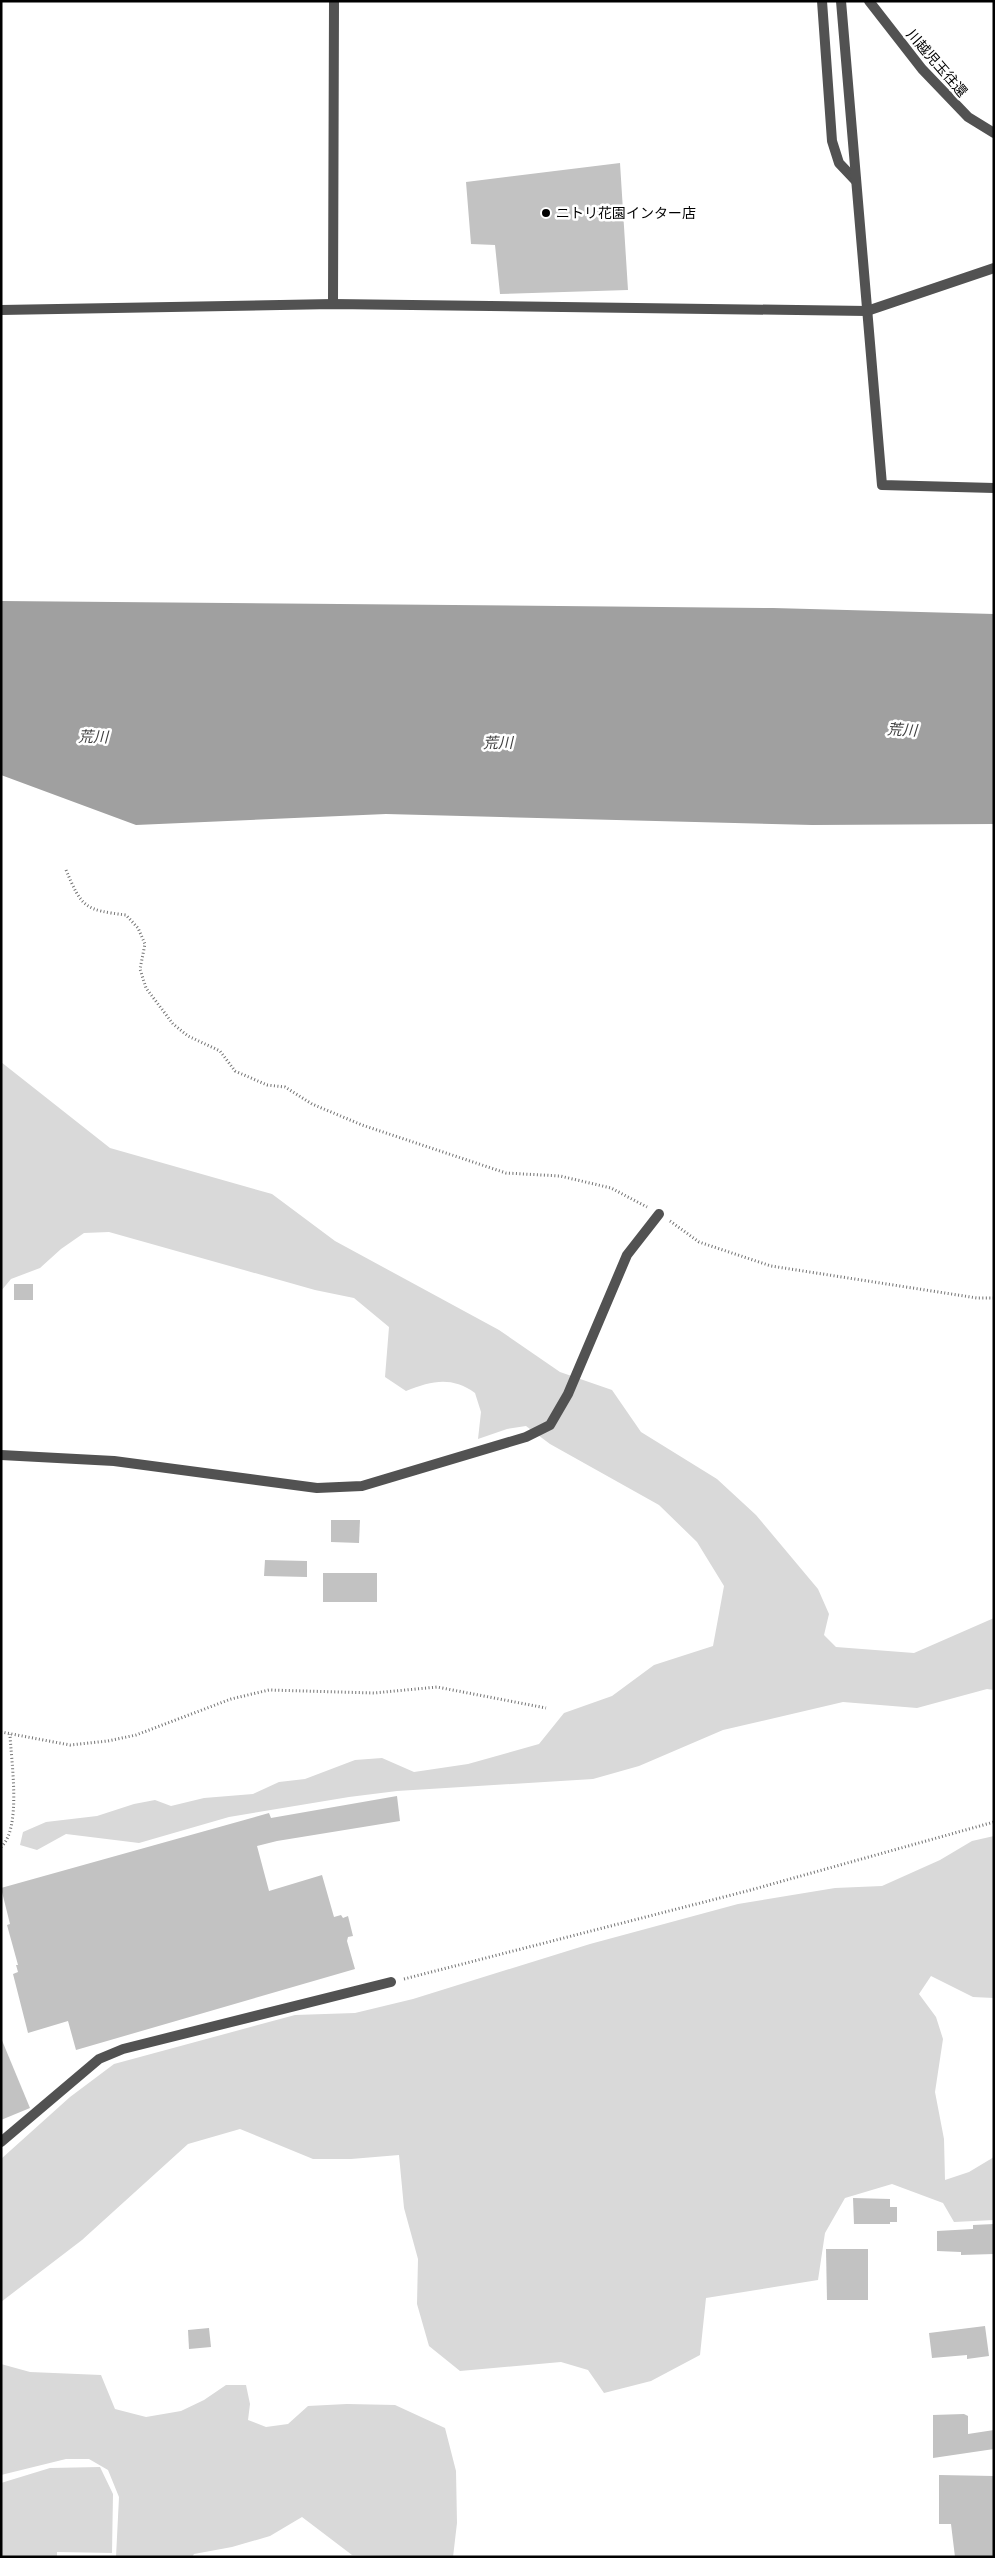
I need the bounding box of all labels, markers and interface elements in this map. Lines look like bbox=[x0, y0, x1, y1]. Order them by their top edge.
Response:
street label: 川越児玉往還 bbox=[903, 25, 971, 100]
place label: ニトリ花園インター店 bbox=[556, 204, 696, 221]
marker: ニトリ花園インター店 bbox=[540, 207, 552, 219]
water label: 荒川 bbox=[887, 719, 919, 739]
water label: 荒川 bbox=[78, 727, 110, 745]
water label: 荒川 bbox=[483, 733, 515, 751]

